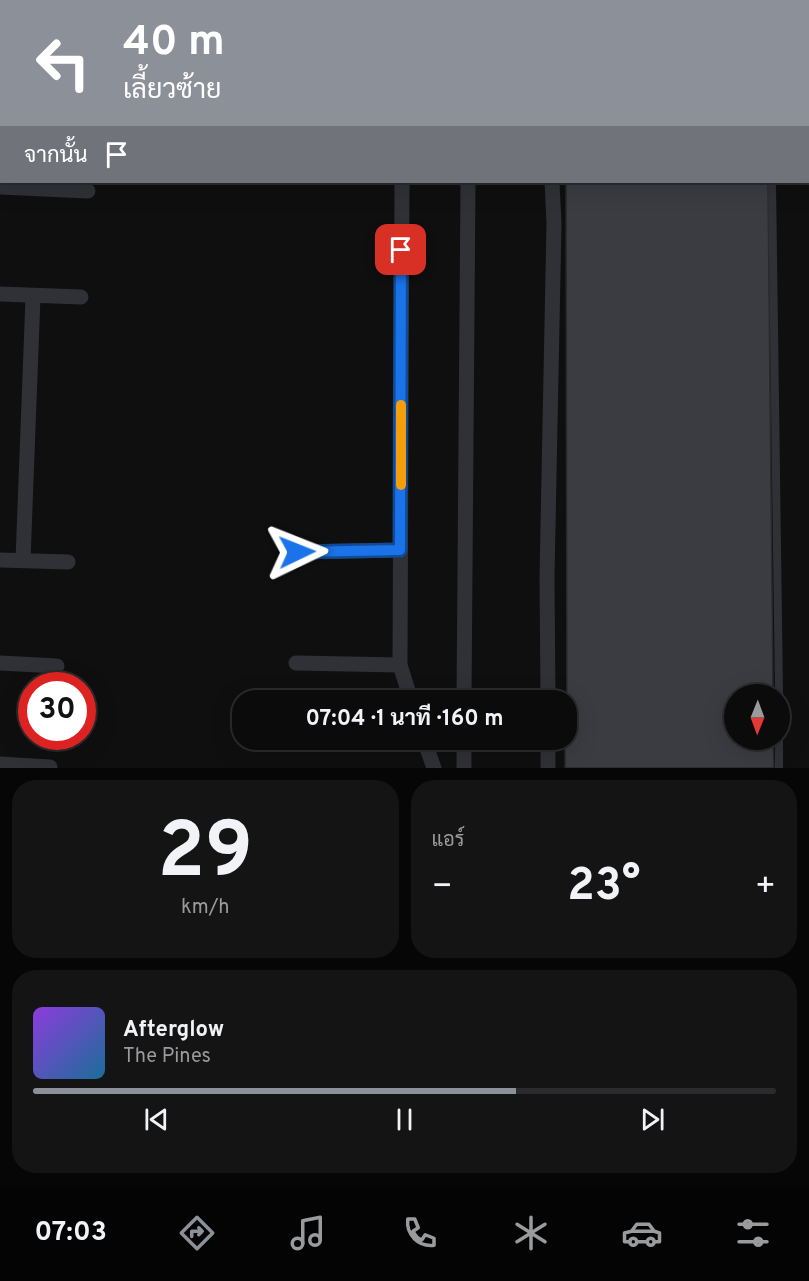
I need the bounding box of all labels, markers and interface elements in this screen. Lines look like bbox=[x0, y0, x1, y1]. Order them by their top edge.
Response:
text: 40 m bbox=[123, 17, 225, 70]
icon: left bbox=[24, 24, 102, 102]
text: เลี้ยวซ้าย bbox=[123, 74, 221, 108]
icon: arrive bbox=[100, 138, 133, 171]
text: จากนั้น bbox=[24, 143, 88, 170]
pin bbox=[375, 224, 426, 275]
icon: arrive bbox=[384, 233, 417, 266]
position arrow bbox=[265, 520, 329, 584]
speed limit sign: 30 bbox=[18, 672, 96, 750]
north arrow bbox=[724, 684, 790, 750]
map controls bbox=[724, 684, 790, 750]
text: 07:04 · 1 นาที · 160 m bbox=[305, 706, 504, 733]
text: 29 bbox=[157, 806, 253, 905]
text: แอร์ bbox=[432, 828, 465, 854]
text: 23° bbox=[567, 859, 640, 916]
text: − bbox=[432, 867, 453, 909]
text: + bbox=[755, 867, 776, 909]
text: km/h bbox=[181, 895, 230, 921]
text: Afterglow bbox=[123, 1017, 224, 1044]
text: The Pines bbox=[123, 1044, 211, 1070]
icon: previous bbox=[140, 1103, 173, 1136]
icon: pause bbox=[388, 1103, 421, 1136]
icon: next bbox=[636, 1103, 669, 1136]
icon: directions bbox=[176, 1212, 218, 1254]
icon: music bbox=[287, 1212, 329, 1254]
icon: phone bbox=[399, 1212, 441, 1254]
icon: climate bbox=[510, 1212, 552, 1254]
icon: car bbox=[621, 1212, 663, 1254]
icon: filters bbox=[732, 1212, 774, 1254]
text: 07:03 bbox=[35, 1216, 107, 1250]

